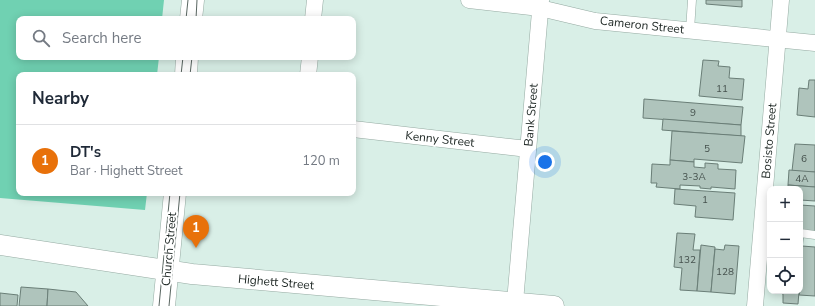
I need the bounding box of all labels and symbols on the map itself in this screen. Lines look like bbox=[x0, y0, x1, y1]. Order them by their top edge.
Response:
street label: Cameron Street bbox=[599, 13, 686, 37]
street label: Bank Street bbox=[520, 82, 542, 147]
house number: 11 bbox=[716, 82, 728, 96]
street label: Bosisto Street bbox=[758, 102, 780, 179]
house number: 9 bbox=[690, 106, 696, 120]
street label: Kenny Street bbox=[405, 127, 476, 151]
house number: 5 bbox=[704, 142, 710, 156]
your location bbox=[535, 152, 555, 172]
house number: 6 bbox=[801, 152, 807, 166]
house number: 3-3A bbox=[682, 170, 706, 184]
house number: 4A bbox=[795, 172, 809, 186]
house number: 1 bbox=[702, 193, 708, 207]
street label: Church Street bbox=[158, 211, 180, 287]
pin: 1 bbox=[183, 215, 209, 248]
house number: 132 bbox=[678, 253, 696, 267]
house number: 128 bbox=[716, 265, 734, 279]
street label: Highett Street bbox=[237, 271, 315, 293]

